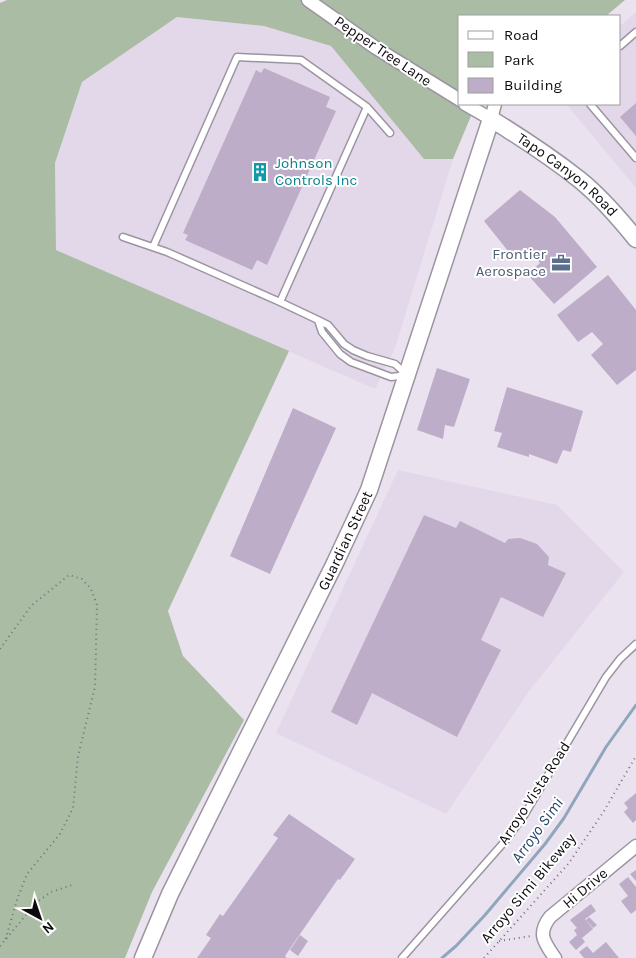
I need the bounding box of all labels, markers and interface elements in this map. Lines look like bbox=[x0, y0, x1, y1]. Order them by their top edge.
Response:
street label: Pepper Tree Lane bbox=[331, 12, 435, 90]
legend bbox=[458, 15, 621, 105]
text: Road bbox=[504, 26, 539, 44]
text: Park bbox=[504, 51, 534, 69]
text: Building bbox=[504, 76, 562, 94]
street label: Tapo Canyon Road bbox=[514, 129, 622, 220]
place label: Johnson Controls Inc bbox=[275, 154, 357, 189]
building icon: Johnson Controls Inc bbox=[249, 161, 271, 183]
place label: Frontier Aerospace bbox=[476, 245, 547, 280]
office icon: Frontier Aerospace bbox=[550, 252, 572, 274]
street label: Guardian Street bbox=[314, 488, 377, 593]
street label: Arroyo Vista Road bbox=[494, 738, 574, 848]
water label: Arroyo Simi bbox=[507, 794, 567, 866]
street label: Arroyo Simi Bikeway bbox=[477, 829, 579, 947]
street label: Hi Drive bbox=[559, 864, 611, 912]
north arrow bbox=[15, 893, 65, 943]
text: N bbox=[39, 918, 57, 937]

